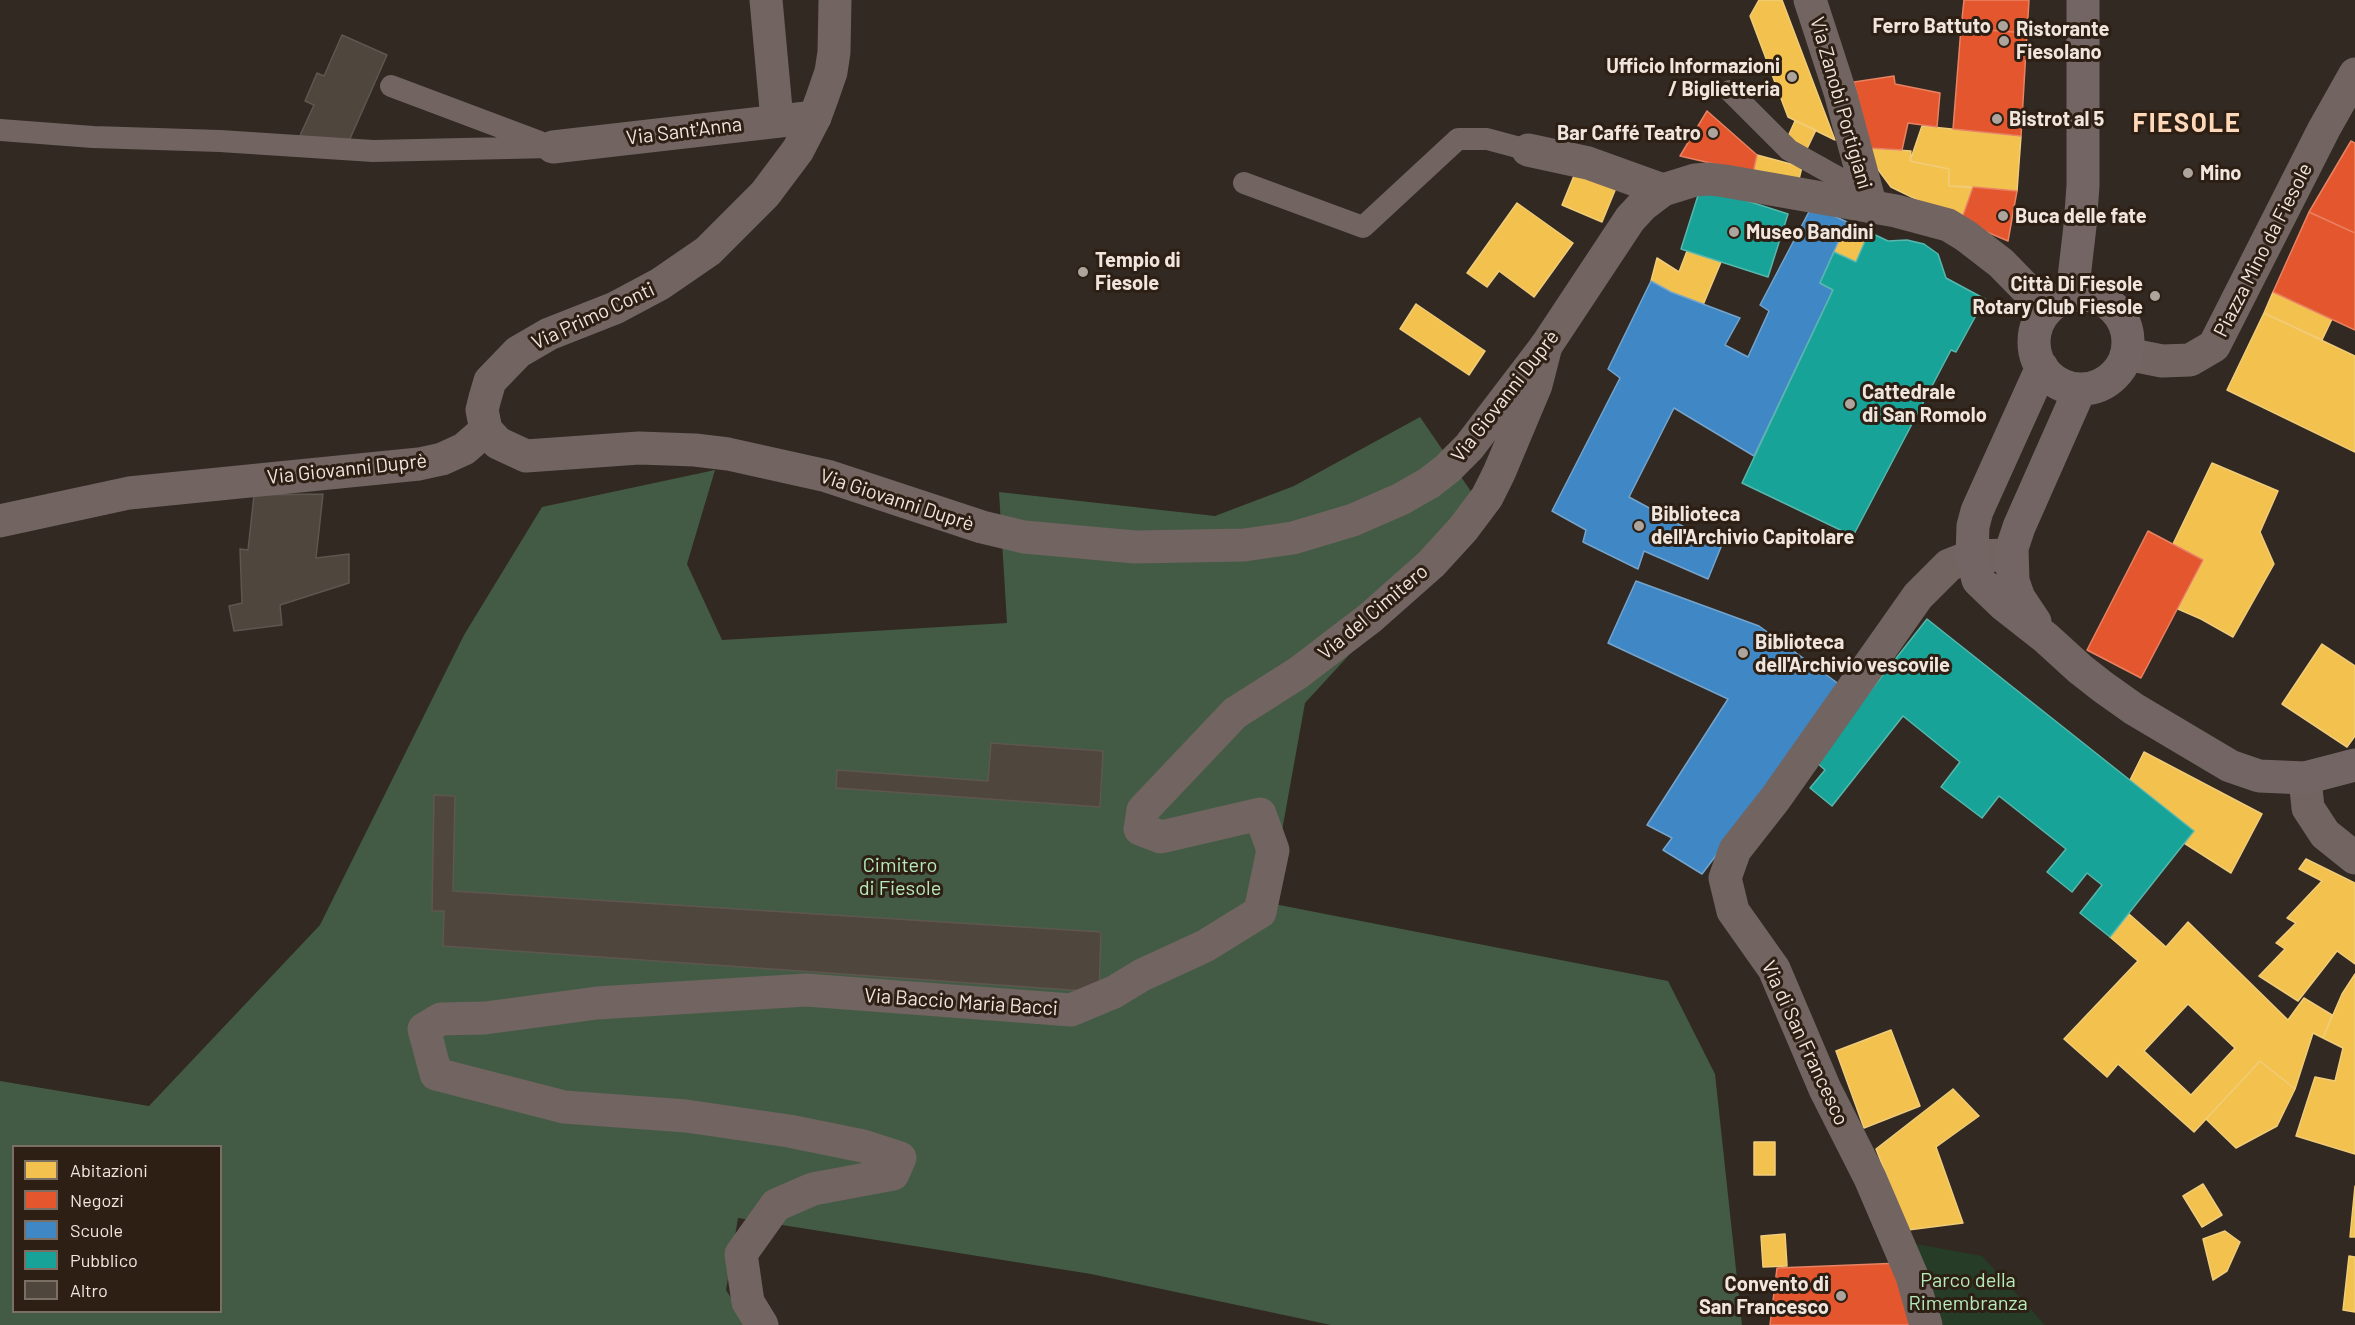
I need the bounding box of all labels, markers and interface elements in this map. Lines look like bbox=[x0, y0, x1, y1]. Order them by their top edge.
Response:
street label: Via Zanobi Portigiani bbox=[1805, 14, 1877, 192]
place label: Ferro Battuto bbox=[1872, 14, 1991, 38]
place label: Ristorante Fiesolano bbox=[2016, 17, 2109, 64]
marker: Ferro Battuto bbox=[1996, 19, 2010, 33]
marker: Ristorante Fiesolano bbox=[1997, 34, 2011, 48]
place label: Ufficio Informazioni / Biglietteria bbox=[1606, 54, 1780, 101]
marker: Ufficio Informazioni / Biglietteria bbox=[1785, 70, 1799, 84]
place label: Bistrot al 5 bbox=[2009, 107, 2104, 131]
district label: FIESOLE bbox=[2133, 107, 2241, 139]
street label: Via Sant'Anna bbox=[625, 112, 743, 150]
marker: Bistrot al 5 bbox=[1990, 112, 2004, 126]
place label: Bar Caffé Teatro bbox=[1557, 121, 1701, 145]
marker: Bar Caffé Teatro bbox=[1706, 126, 1720, 140]
street label: Piazza Mino da Fiesole bbox=[2209, 159, 2317, 341]
place label: Mino bbox=[2200, 161, 2241, 185]
marker: Mino bbox=[2181, 166, 2195, 180]
place label: Buca delle fate bbox=[2015, 204, 2147, 228]
marker: Buca delle fate bbox=[1996, 209, 2010, 223]
place label: Museo Bandini bbox=[1746, 220, 1874, 244]
marker: Museo Bandini bbox=[1727, 225, 1741, 239]
place label: Tempio di Fiesole bbox=[1095, 248, 1181, 295]
marker: Tempio di Fiesole bbox=[1076, 265, 1090, 279]
place label: Città Di Fiesole Rotary Club Fiesole bbox=[1973, 272, 2143, 319]
street label: Via Primo Conti bbox=[528, 277, 658, 355]
marker: Città Di Fiesole Rotary Club Fiesole bbox=[2148, 289, 2162, 303]
street label: Via Giovanni Duprè bbox=[1446, 325, 1564, 467]
place label: Cattedrale di San Romolo bbox=[1862, 380, 1987, 427]
marker: Cattedrale di San Romolo bbox=[1843, 397, 1857, 411]
street label: Via Giovanni Duprè bbox=[266, 449, 428, 489]
street label: Via Giovanni Duprè bbox=[817, 464, 977, 536]
place label: Biblioteca dell'Archivio Capitolare bbox=[1651, 502, 1854, 549]
marker: Biblioteca dell'Archivio Capitolare bbox=[1632, 519, 1646, 533]
street label: Via del Cimitero bbox=[1313, 559, 1433, 665]
place label: Biblioteca dell'Archivio vescovile bbox=[1755, 630, 1950, 677]
marker: Biblioteca dell'Archivio vescovile bbox=[1736, 646, 1750, 660]
park label: Cimitero di Fiesole bbox=[859, 853, 941, 900]
street label: Via di San Francesco bbox=[1756, 957, 1854, 1129]
street label: Via Baccio Maria Bacci bbox=[863, 983, 1059, 1021]
legend bbox=[12, 1145, 222, 1313]
text: Abitazioni bbox=[70, 1159, 148, 1181]
text: Negozi bbox=[70, 1189, 124, 1211]
text: Scuole bbox=[70, 1219, 123, 1241]
text: Pubblico bbox=[70, 1249, 138, 1271]
park label: Parco della Rimembranza bbox=[1908, 1268, 2028, 1315]
place label: Convento di San Francesco bbox=[1699, 1272, 1829, 1319]
text: Altro bbox=[70, 1279, 108, 1301]
marker: Convento di San Francesco bbox=[1834, 1289, 1848, 1303]

